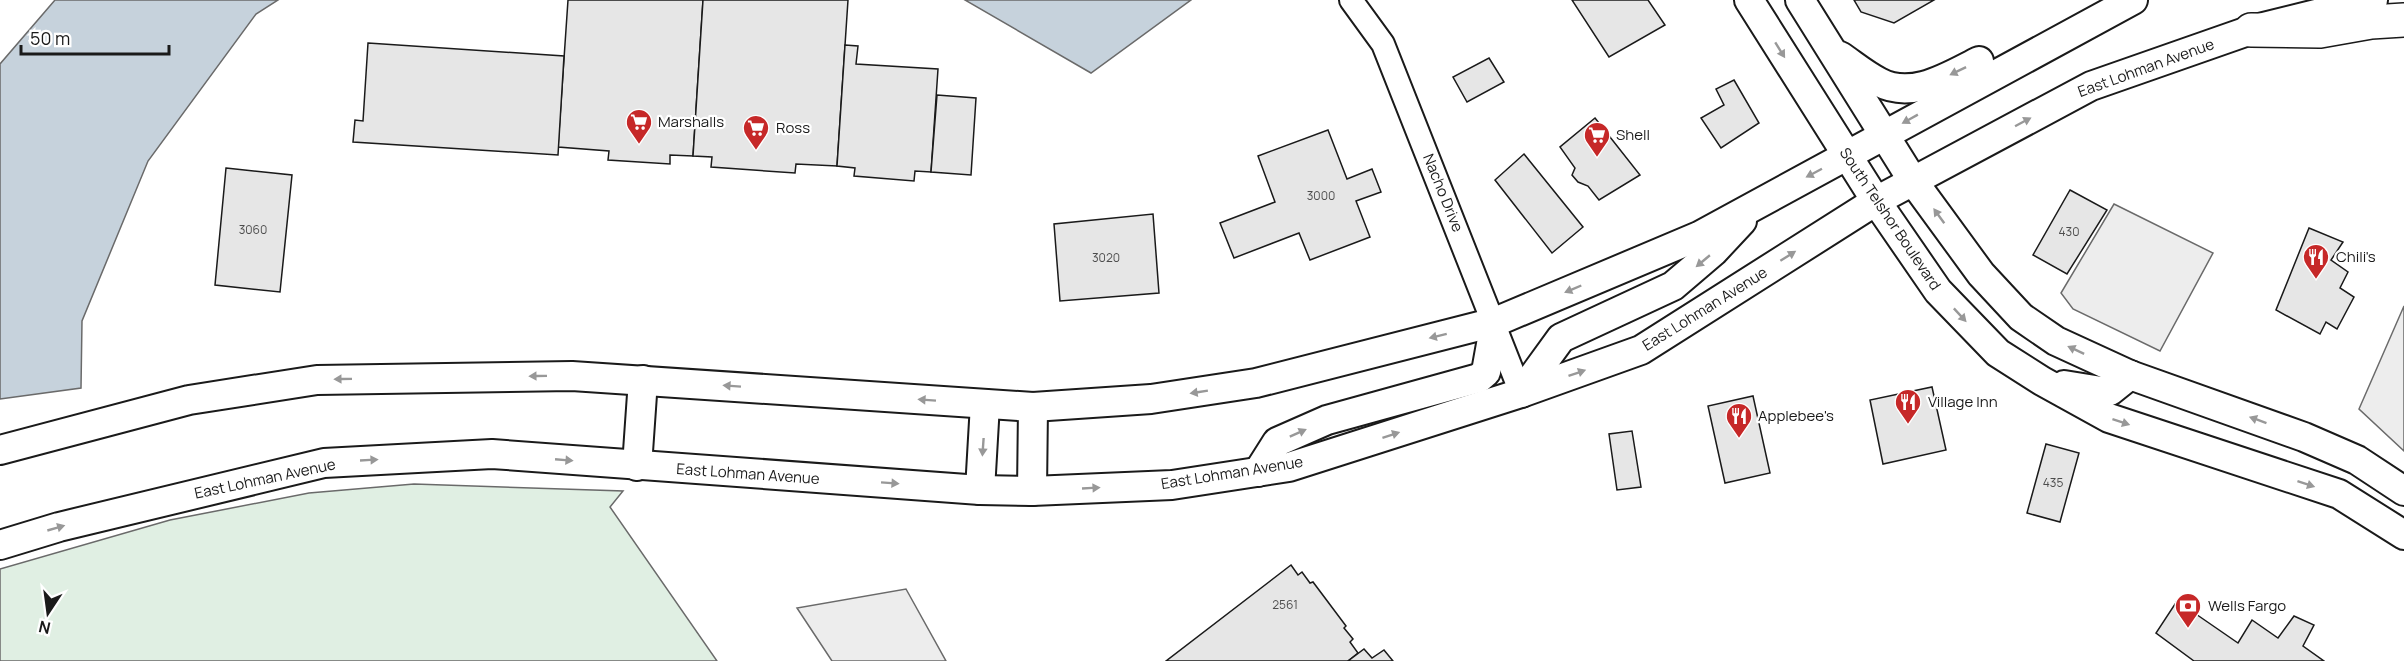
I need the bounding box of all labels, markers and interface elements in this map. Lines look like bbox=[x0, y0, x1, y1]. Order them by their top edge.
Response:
scale bar bbox=[21, 18, 170, 56]
text: 50 m bbox=[30, 26, 70, 50]
street label: East Lohman Avenue bbox=[2075, 33, 2217, 102]
one-way arrow bbox=[1775, 41, 1786, 58]
one-way arrow bbox=[1950, 67, 1967, 76]
supermarket icon: Marshalls bbox=[624, 107, 654, 145]
place label: Marshalls bbox=[658, 111, 724, 132]
supermarket icon: Ross bbox=[741, 113, 771, 151]
one-way arrow bbox=[1902, 114, 1919, 124]
place label: Ross bbox=[776, 117, 810, 138]
one-way arrow bbox=[2015, 117, 2032, 127]
supermarket icon: Shell bbox=[1582, 120, 1612, 158]
place label: Shell bbox=[1616, 124, 1650, 145]
street label: South Telshor Boulevard bbox=[1835, 143, 1946, 294]
street label: Nacho Drive bbox=[1418, 151, 1469, 235]
one-way arrow bbox=[1805, 168, 1822, 178]
house number: 3000 bbox=[1307, 187, 1335, 204]
one-way arrow bbox=[1933, 208, 1945, 223]
house number: 3060 bbox=[239, 221, 267, 238]
house number: 430 bbox=[2058, 223, 2080, 240]
restaurant icon: Chili's bbox=[2301, 242, 2331, 280]
place label: Chili's bbox=[2336, 246, 2376, 267]
house number: 3020 bbox=[1092, 249, 1120, 266]
one-way arrow bbox=[1780, 251, 1796, 262]
one-way arrow bbox=[1696, 254, 1711, 267]
street label: East Lohman Avenue bbox=[1638, 262, 1771, 356]
one-way arrow bbox=[1563, 284, 1581, 294]
one-way arrow bbox=[1953, 308, 1967, 322]
one-way arrow bbox=[1429, 332, 1447, 342]
one-way arrow bbox=[2067, 346, 2084, 355]
one-way arrow bbox=[1568, 368, 1586, 378]
one-way arrow bbox=[528, 371, 547, 381]
one-way arrow bbox=[333, 374, 352, 384]
one-way arrow bbox=[723, 382, 742, 391]
one-way arrow bbox=[1189, 387, 1208, 396]
restaurant icon: Village Inn bbox=[1893, 387, 1923, 425]
place label: Village Inn bbox=[1928, 391, 1998, 412]
one-way arrow bbox=[917, 395, 936, 404]
restaurant icon: Applebee's bbox=[1724, 401, 1754, 439]
place label: Applebee's bbox=[1758, 405, 1834, 426]
one-way arrow bbox=[2248, 415, 2266, 425]
one-way arrow bbox=[2112, 418, 2130, 428]
one-way arrow bbox=[1290, 428, 1308, 438]
one-way arrow bbox=[1382, 430, 1400, 439]
one-way arrow bbox=[978, 437, 987, 456]
street label: East Lohman Avenue bbox=[1159, 451, 1305, 494]
street label: East Lohman Avenue bbox=[193, 453, 337, 504]
one-way arrow bbox=[554, 455, 573, 465]
one-way arrow bbox=[360, 456, 379, 465]
street label: East Lohman Avenue bbox=[676, 458, 821, 489]
house number: 435 bbox=[2043, 474, 2063, 491]
one-way arrow bbox=[880, 479, 899, 488]
one-way arrow bbox=[2297, 480, 2315, 489]
one-way arrow bbox=[1081, 484, 1100, 493]
one-way arrow bbox=[47, 523, 65, 532]
north arrow bbox=[18, 583, 78, 643]
bank icon: Wells Fargo bbox=[2173, 591, 2203, 629]
place label: Wells Fargo bbox=[2208, 595, 2286, 616]
house number: 2561 bbox=[1272, 596, 1298, 613]
text: N bbox=[37, 616, 53, 640]

